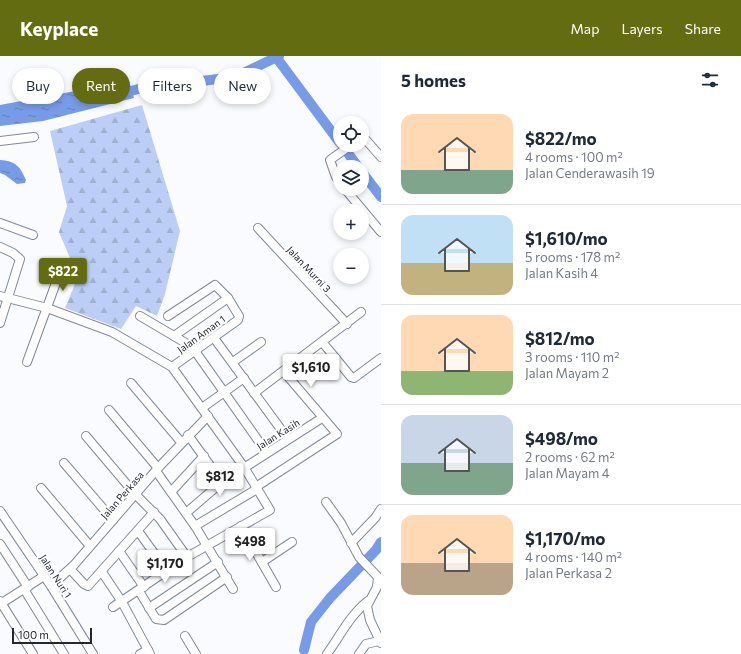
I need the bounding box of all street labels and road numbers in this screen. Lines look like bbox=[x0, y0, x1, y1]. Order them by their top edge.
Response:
street label: Jalan Murni 3 bbox=[285, 243, 334, 295]
street label: Jalan Aman 1 bbox=[175, 313, 227, 355]
street label: Jalan Kasih bbox=[254, 416, 302, 452]
street label: Jalan Perkasa bbox=[98, 469, 146, 521]
street label: Jalan Nuri 1 bbox=[38, 552, 74, 600]

